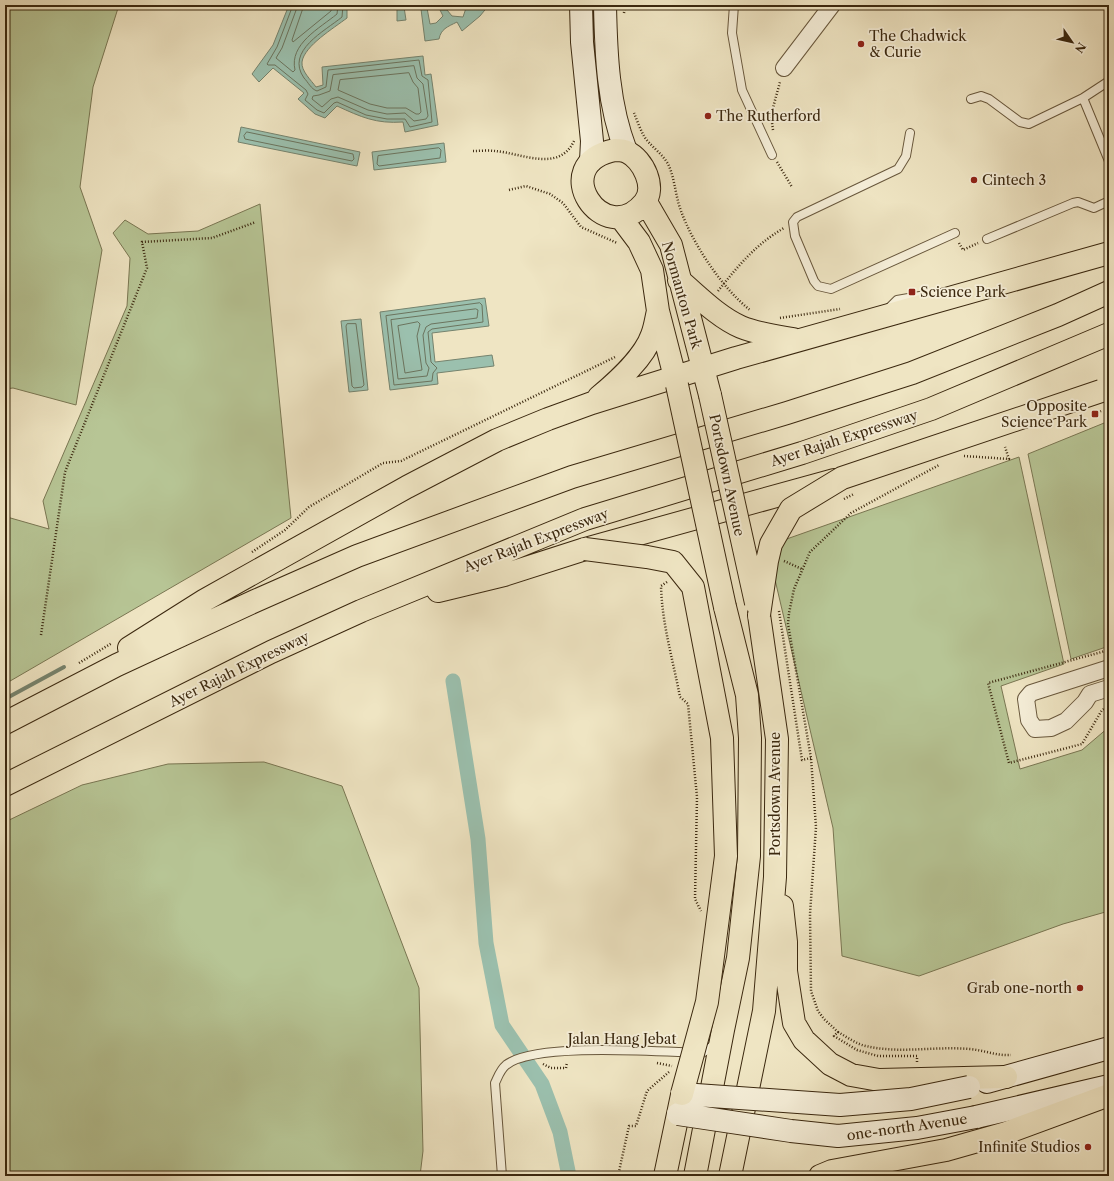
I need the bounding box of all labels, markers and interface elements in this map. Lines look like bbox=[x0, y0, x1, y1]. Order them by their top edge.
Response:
north arrow bbox=[1052, 22, 1092, 62]
place label: The Chadwick & Curie bbox=[869, 27, 967, 61]
marker: The Chadwick & Curie bbox=[856, 39, 866, 49]
text: N bbox=[1072, 40, 1089, 56]
place label: The Rutherford bbox=[716, 107, 821, 125]
marker: The Rutherford bbox=[703, 111, 713, 121]
place label: Cintech 3 bbox=[982, 171, 1046, 189]
marker: Cintech 3 bbox=[969, 175, 979, 185]
street label: Normanton Park bbox=[658, 239, 706, 352]
place label: Science Park bbox=[920, 283, 1007, 301]
marker: Science Park bbox=[907, 287, 917, 297]
place label: Opposite Science Park bbox=[1001, 397, 1088, 431]
street label: Ayer Rajah Expressway bbox=[767, 406, 920, 471]
marker: Opposite Science Park bbox=[1090, 409, 1100, 419]
street label: Portsdown Avenue bbox=[705, 412, 749, 538]
street label: Ayer Rajah Expressway bbox=[460, 504, 611, 576]
street label: Ayer Rajah Expressway bbox=[165, 627, 312, 711]
street label: Portsdown Avenue bbox=[766, 732, 784, 856]
place label: Grab one-north bbox=[967, 979, 1072, 997]
marker: Grab one-north bbox=[1075, 983, 1085, 993]
street label: Jalan Hang Jebat bbox=[566, 1030, 676, 1048]
street label: one-north Avenue bbox=[846, 1110, 969, 1144]
place label: Infinite Studios bbox=[978, 1138, 1080, 1156]
marker: Infinite Studios bbox=[1083, 1142, 1093, 1152]

